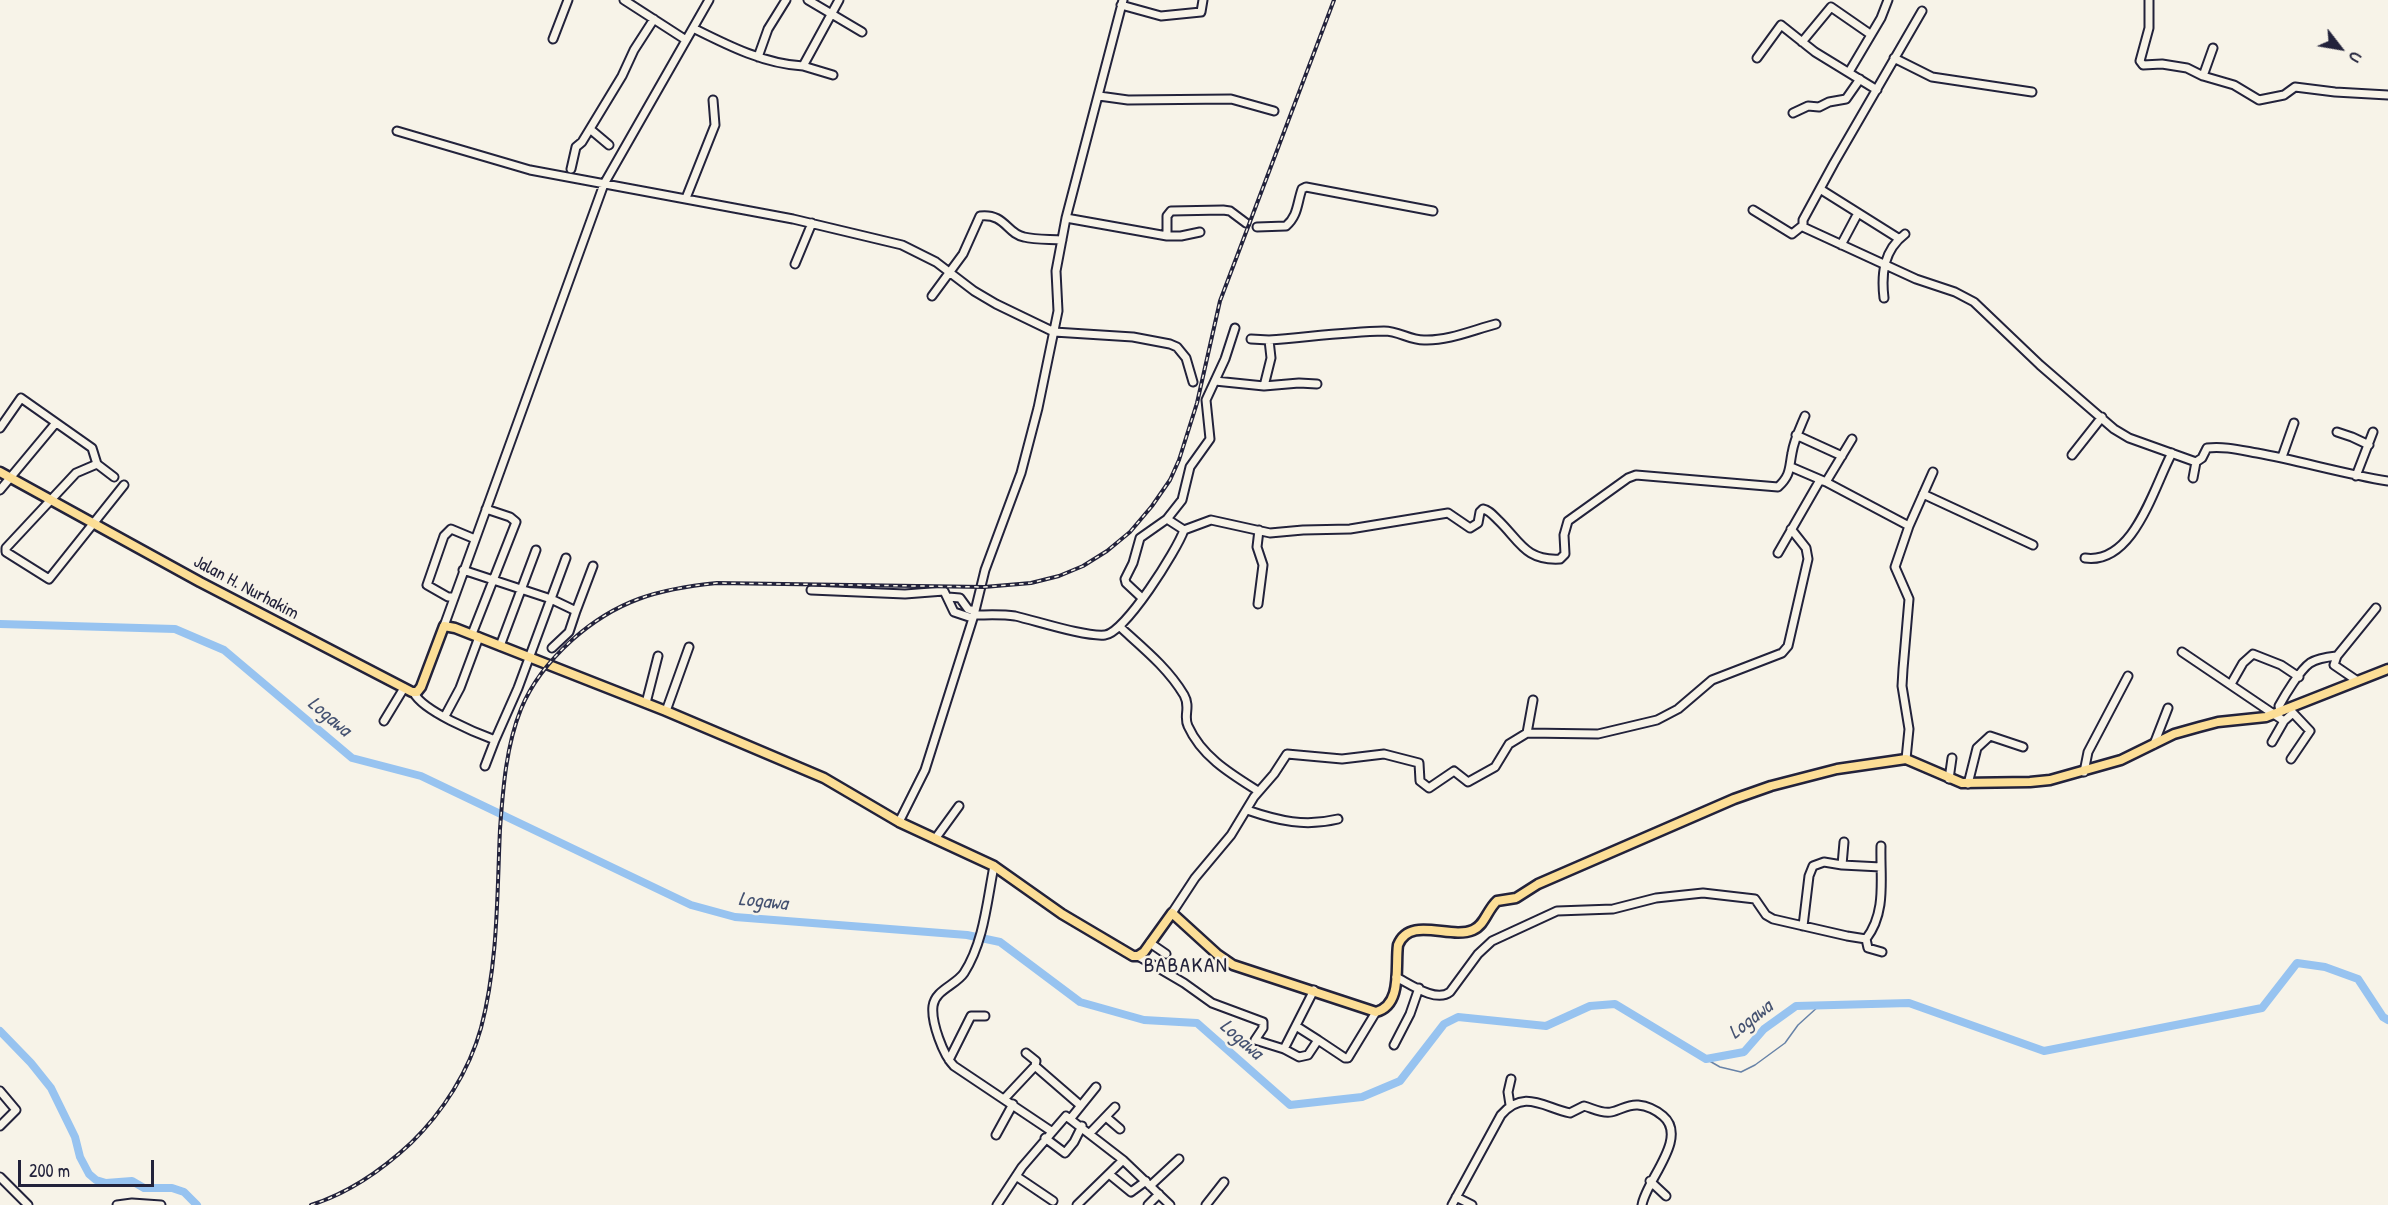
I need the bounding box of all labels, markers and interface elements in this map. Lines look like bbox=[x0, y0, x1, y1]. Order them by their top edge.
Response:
north arrow bbox=[2310, 18, 2370, 78]
text: U bbox=[2344, 48, 2367, 67]
street label: Jalan H. Nurhakim bbox=[190, 551, 302, 625]
water label: Logawa bbox=[302, 692, 356, 742]
water label: Logawa bbox=[737, 887, 789, 917]
district label: BABAKAN bbox=[1144, 953, 1228, 979]
water label: Logawa bbox=[1724, 995, 1778, 1045]
water label: Logawa bbox=[1215, 1015, 1267, 1065]
scale bar bbox=[21, 1148, 158, 1186]
text: 200 m bbox=[29, 1158, 70, 1183]

